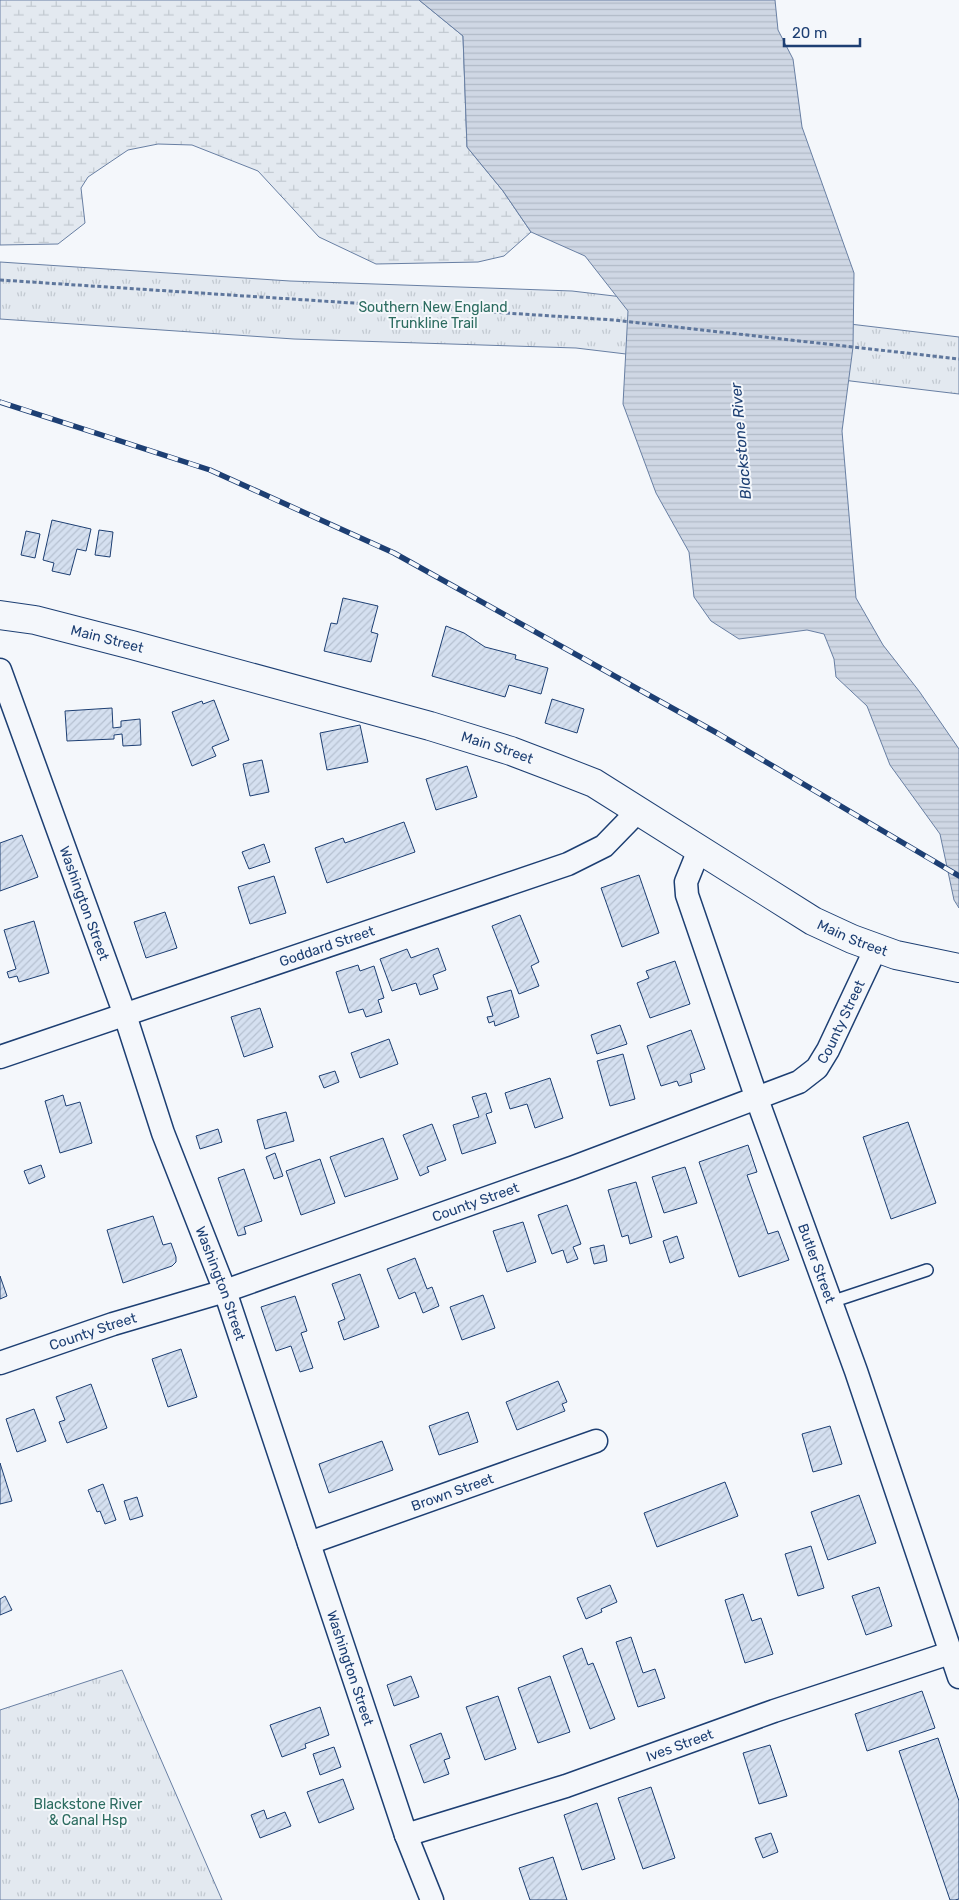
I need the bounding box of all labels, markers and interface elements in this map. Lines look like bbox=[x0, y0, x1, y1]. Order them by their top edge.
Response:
scale bar bbox=[784, 15, 860, 47]
text: 20 m bbox=[792, 24, 827, 42]
park label: Southern New England Trunkline Trail bbox=[358, 299, 508, 332]
water label: Blackstone River bbox=[727, 381, 755, 500]
street label: Main Street bbox=[69, 621, 146, 656]
street label: Main Street bbox=[459, 728, 536, 767]
street label: Washington Street bbox=[56, 844, 113, 963]
street label: Main Street bbox=[815, 916, 891, 960]
street label: Goddard Street bbox=[277, 922, 377, 970]
street label: County Street bbox=[813, 977, 868, 1067]
street label: County Street bbox=[430, 1179, 522, 1225]
street label: Butler Street bbox=[794, 1221, 839, 1306]
street label: Washington Street bbox=[192, 1224, 250, 1343]
street label: County Street bbox=[47, 1309, 139, 1354]
street label: Brown Street bbox=[409, 1470, 496, 1515]
street label: Washington Street bbox=[323, 1608, 378, 1728]
street label: Ives Street bbox=[644, 1725, 716, 1765]
park label: Blackstone River & Canal Hsp bbox=[34, 1796, 143, 1829]

